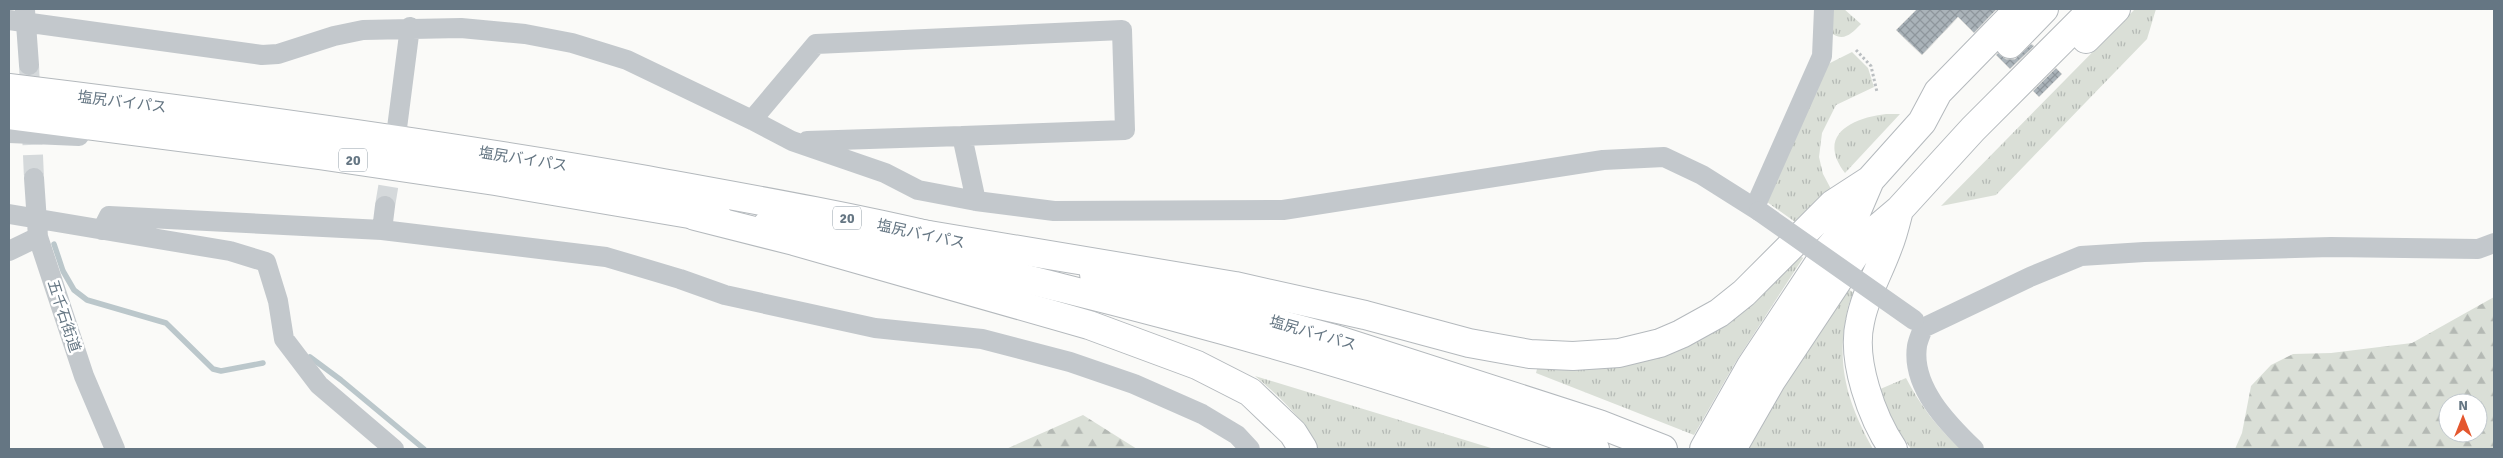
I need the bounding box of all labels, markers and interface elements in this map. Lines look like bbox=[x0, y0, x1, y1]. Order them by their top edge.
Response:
street label: 塩尻バイパス bbox=[76, 88, 168, 116]
street label: 塩尻バイパス bbox=[477, 143, 569, 175]
road number: 20 bbox=[339, 148, 367, 172]
road number: 20 bbox=[833, 207, 861, 230]
street label: 塩尻バイパス bbox=[875, 216, 967, 252]
street label: 五千石街道 bbox=[44, 278, 84, 354]
street label: 塩尻バイパス bbox=[1267, 312, 1359, 354]
north arrow bbox=[2438, 393, 2488, 443]
text: N bbox=[2458, 397, 2468, 414]

